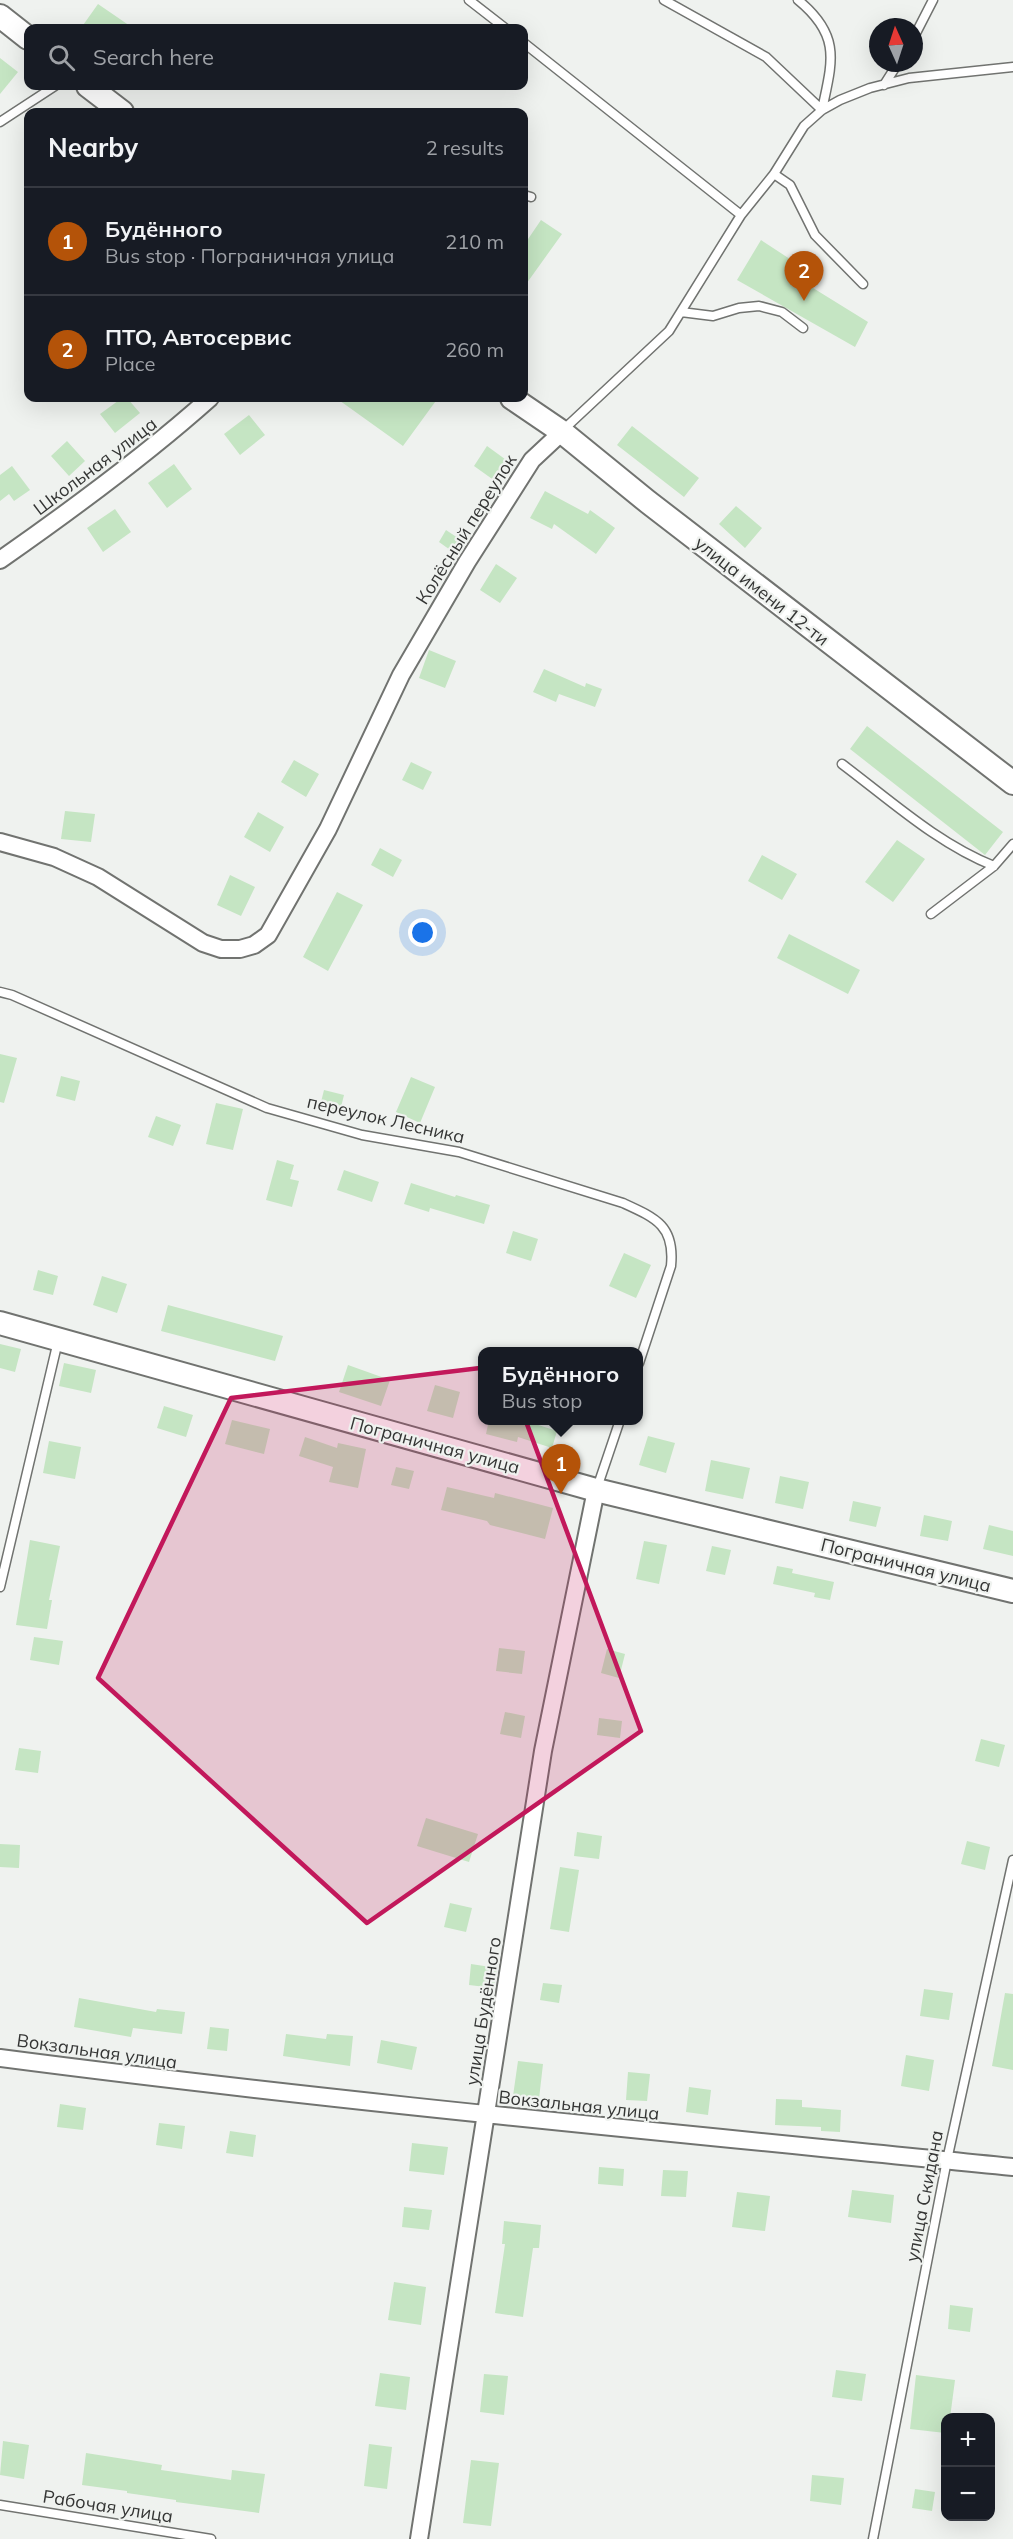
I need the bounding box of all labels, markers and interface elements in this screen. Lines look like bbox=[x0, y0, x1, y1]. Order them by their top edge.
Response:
north arrow bbox=[869, 18, 923, 72]
search box bbox=[24, 24, 528, 90]
icon: search bbox=[45, 41, 78, 74]
text: Search here bbox=[93, 43, 214, 71]
text: Nearby bbox=[48, 131, 138, 164]
text: 2 results bbox=[426, 135, 504, 160]
text: Будённого bbox=[105, 215, 223, 243]
text: 1 bbox=[62, 229, 74, 254]
text: 210 m bbox=[445, 229, 504, 254]
text: Bus stop · Пограничная улица bbox=[105, 243, 394, 268]
pin: 2 bbox=[784, 252, 824, 301]
text: ПТО, Автосервис bbox=[105, 323, 292, 351]
text: 2 bbox=[62, 337, 74, 362]
text: 260 m bbox=[445, 337, 504, 362]
text: Place bbox=[105, 351, 155, 376]
street label: Школьная улица bbox=[29, 412, 161, 520]
street label: Колёсный переулок bbox=[411, 449, 522, 608]
street label: улица имени 12-ти bbox=[690, 531, 834, 651]
your location bbox=[408, 918, 437, 947]
street label: переулок Лесника bbox=[305, 1090, 467, 1148]
popup bbox=[478, 1347, 643, 1425]
text: Будённого bbox=[502, 1360, 619, 1388]
text: Bus stop bbox=[502, 1388, 582, 1413]
street label: Пограничная улица bbox=[348, 1411, 522, 1479]
pin: 1 bbox=[542, 1444, 580, 1494]
street label: Пограничная улица bbox=[819, 1533, 993, 1597]
street label: улица Будённого bbox=[460, 1935, 506, 2087]
street label: Вокзальная улица bbox=[15, 2028, 179, 2074]
street label: Вокзальная улица bbox=[497, 2085, 661, 2125]
street label: улица Скидана bbox=[900, 2128, 948, 2264]
map controls bbox=[941, 2413, 995, 2521]
button: + bbox=[941, 2413, 995, 2467]
button: − bbox=[941, 2467, 995, 2521]
street label: Рабочая улица bbox=[41, 2484, 175, 2528]

